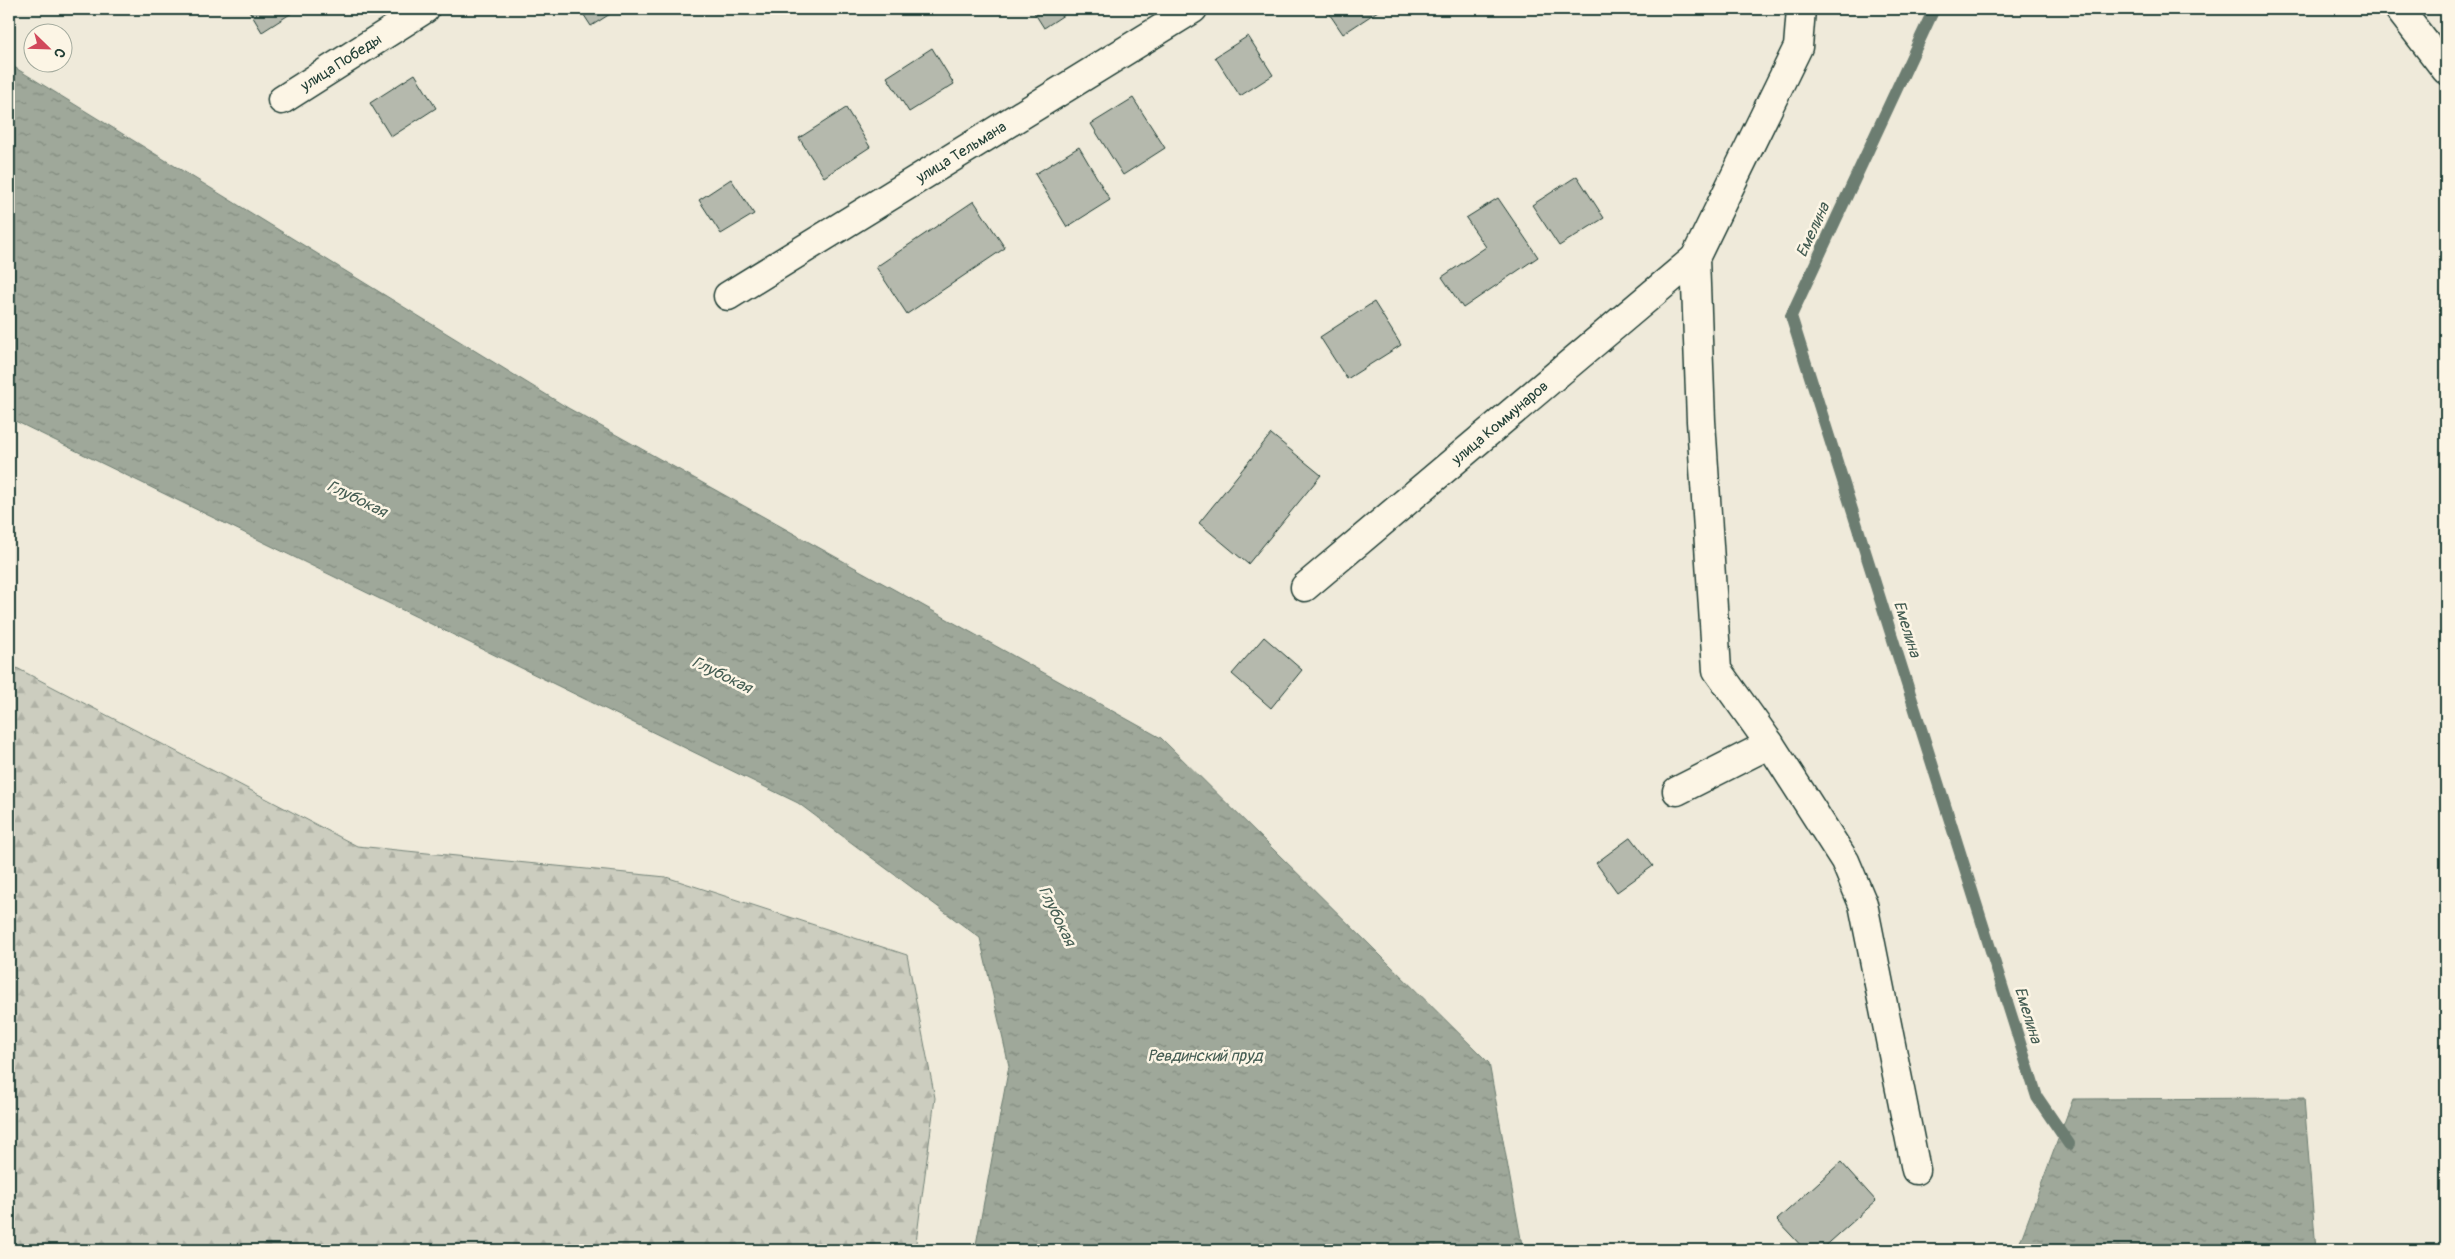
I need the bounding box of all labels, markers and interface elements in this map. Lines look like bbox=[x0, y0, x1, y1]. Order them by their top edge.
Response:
north arrow bbox=[22, 22, 72, 72]
street label: улица Победы bbox=[296, 30, 385, 96]
text: С bbox=[50, 46, 69, 61]
street label: улица Тельмана bbox=[912, 117, 1010, 188]
water label: Емелина bbox=[1792, 198, 1835, 260]
street label: улица Коммунаров bbox=[1447, 376, 1552, 469]
water label: Глубокая bbox=[324, 476, 391, 523]
water label: Емелина bbox=[1889, 598, 1925, 661]
water label: Глубокая bbox=[689, 652, 756, 699]
water label: Глубокая bbox=[1034, 883, 1081, 950]
water label: Емелина bbox=[2010, 984, 2046, 1047]
water label: Ревдинский пруд bbox=[1147, 1046, 1264, 1066]

